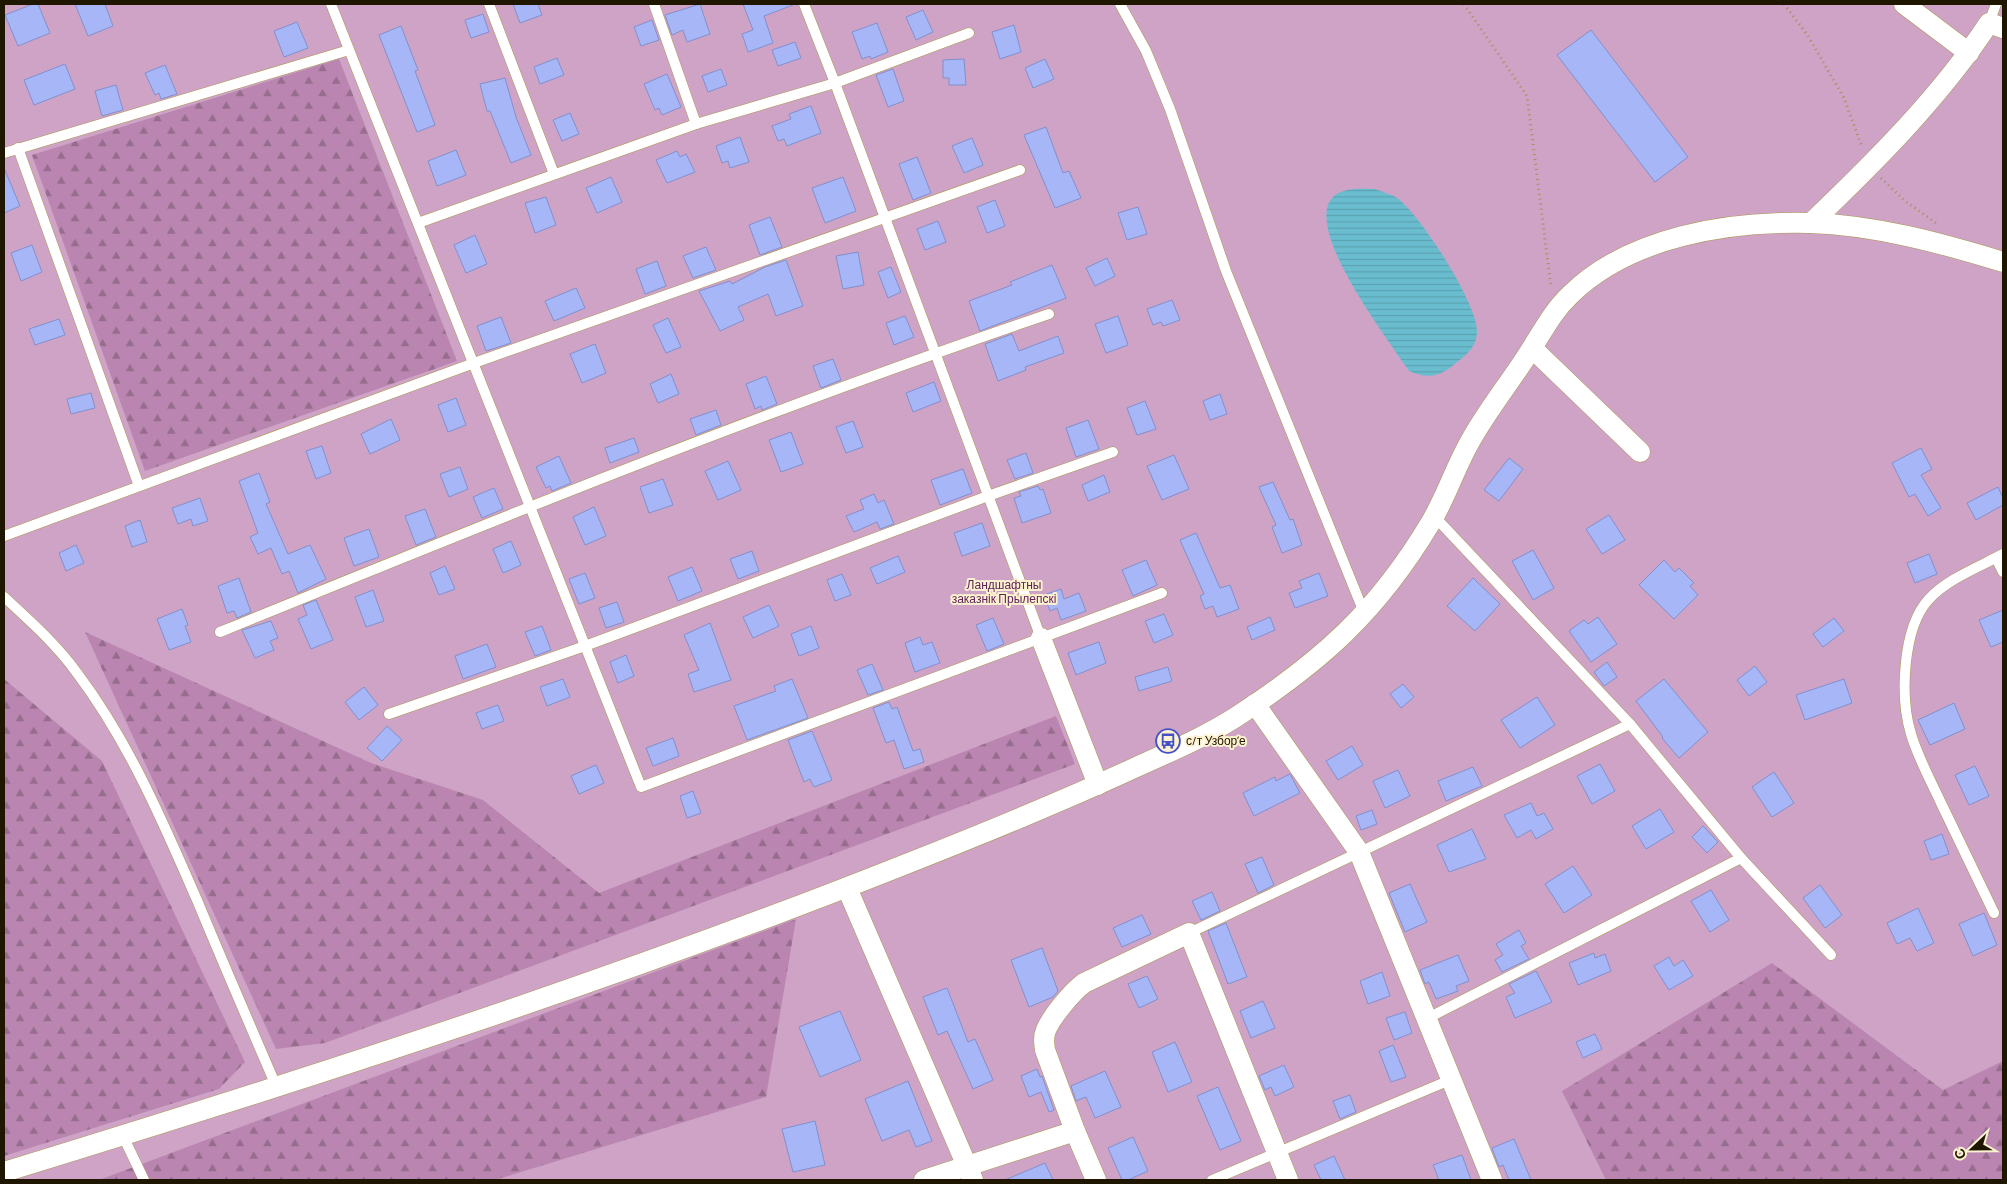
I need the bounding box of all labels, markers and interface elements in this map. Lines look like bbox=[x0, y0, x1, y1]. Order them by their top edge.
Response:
park label: Ландшафтны заказнік Прылепскі bbox=[952, 577, 1056, 606]
bus stop icon: с/т Узборʼе bbox=[1155, 728, 1181, 754]
place label: с/т Узборʼе bbox=[1186, 733, 1246, 748]
north arrow bbox=[1947, 1124, 1997, 1174]
text: С bbox=[1950, 1146, 1969, 1162]

